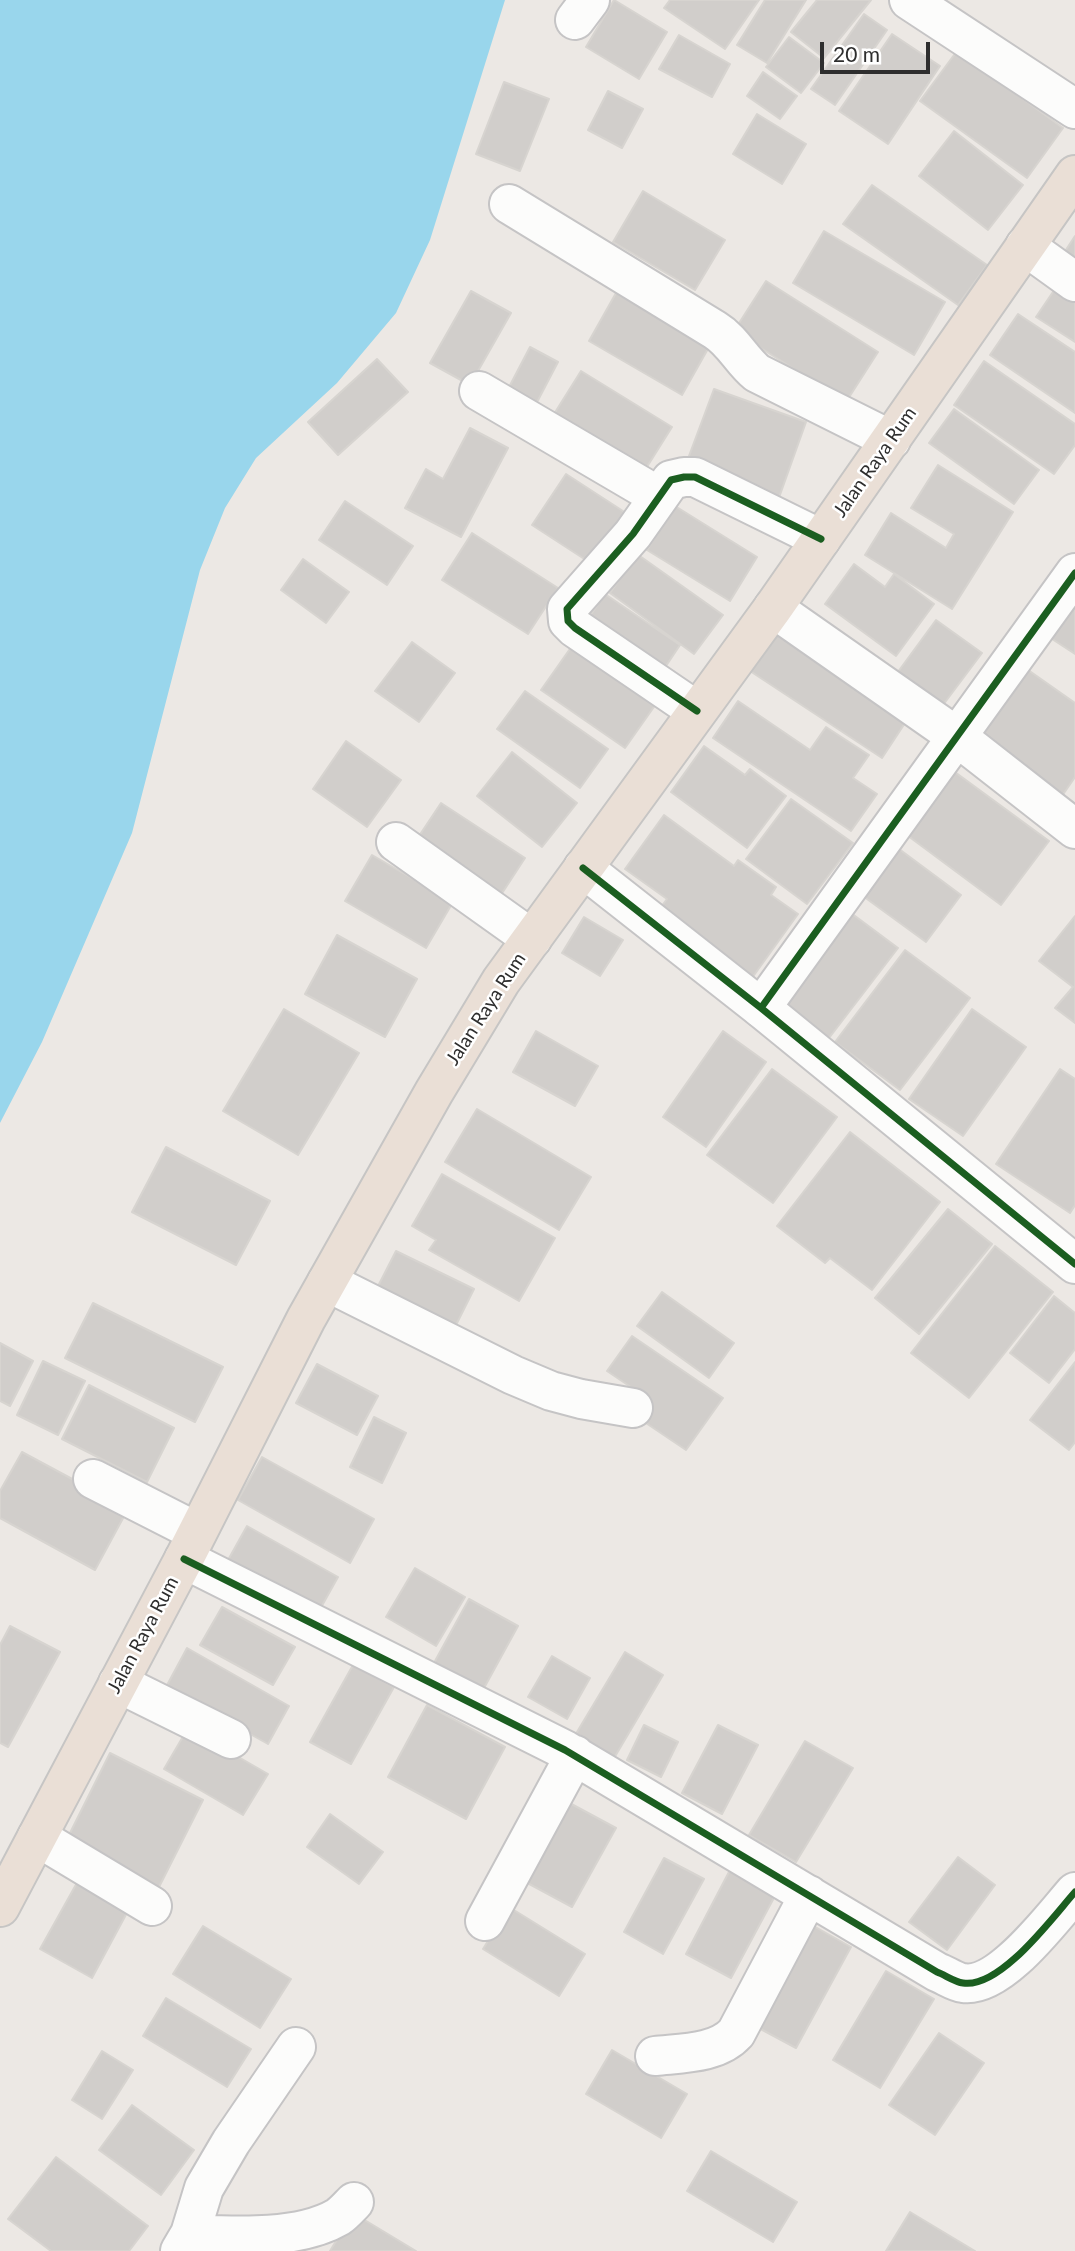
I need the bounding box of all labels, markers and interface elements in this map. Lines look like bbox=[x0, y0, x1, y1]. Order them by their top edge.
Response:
scale bar bbox=[823, 28, 933, 72]
text: 20 m bbox=[833, 41, 880, 66]
street label: Jalan Raya Rum bbox=[829, 403, 921, 521]
street label: Jalan Raya Rum bbox=[441, 949, 531, 1069]
street label: Jalan Raya Rum bbox=[103, 1573, 183, 1697]

